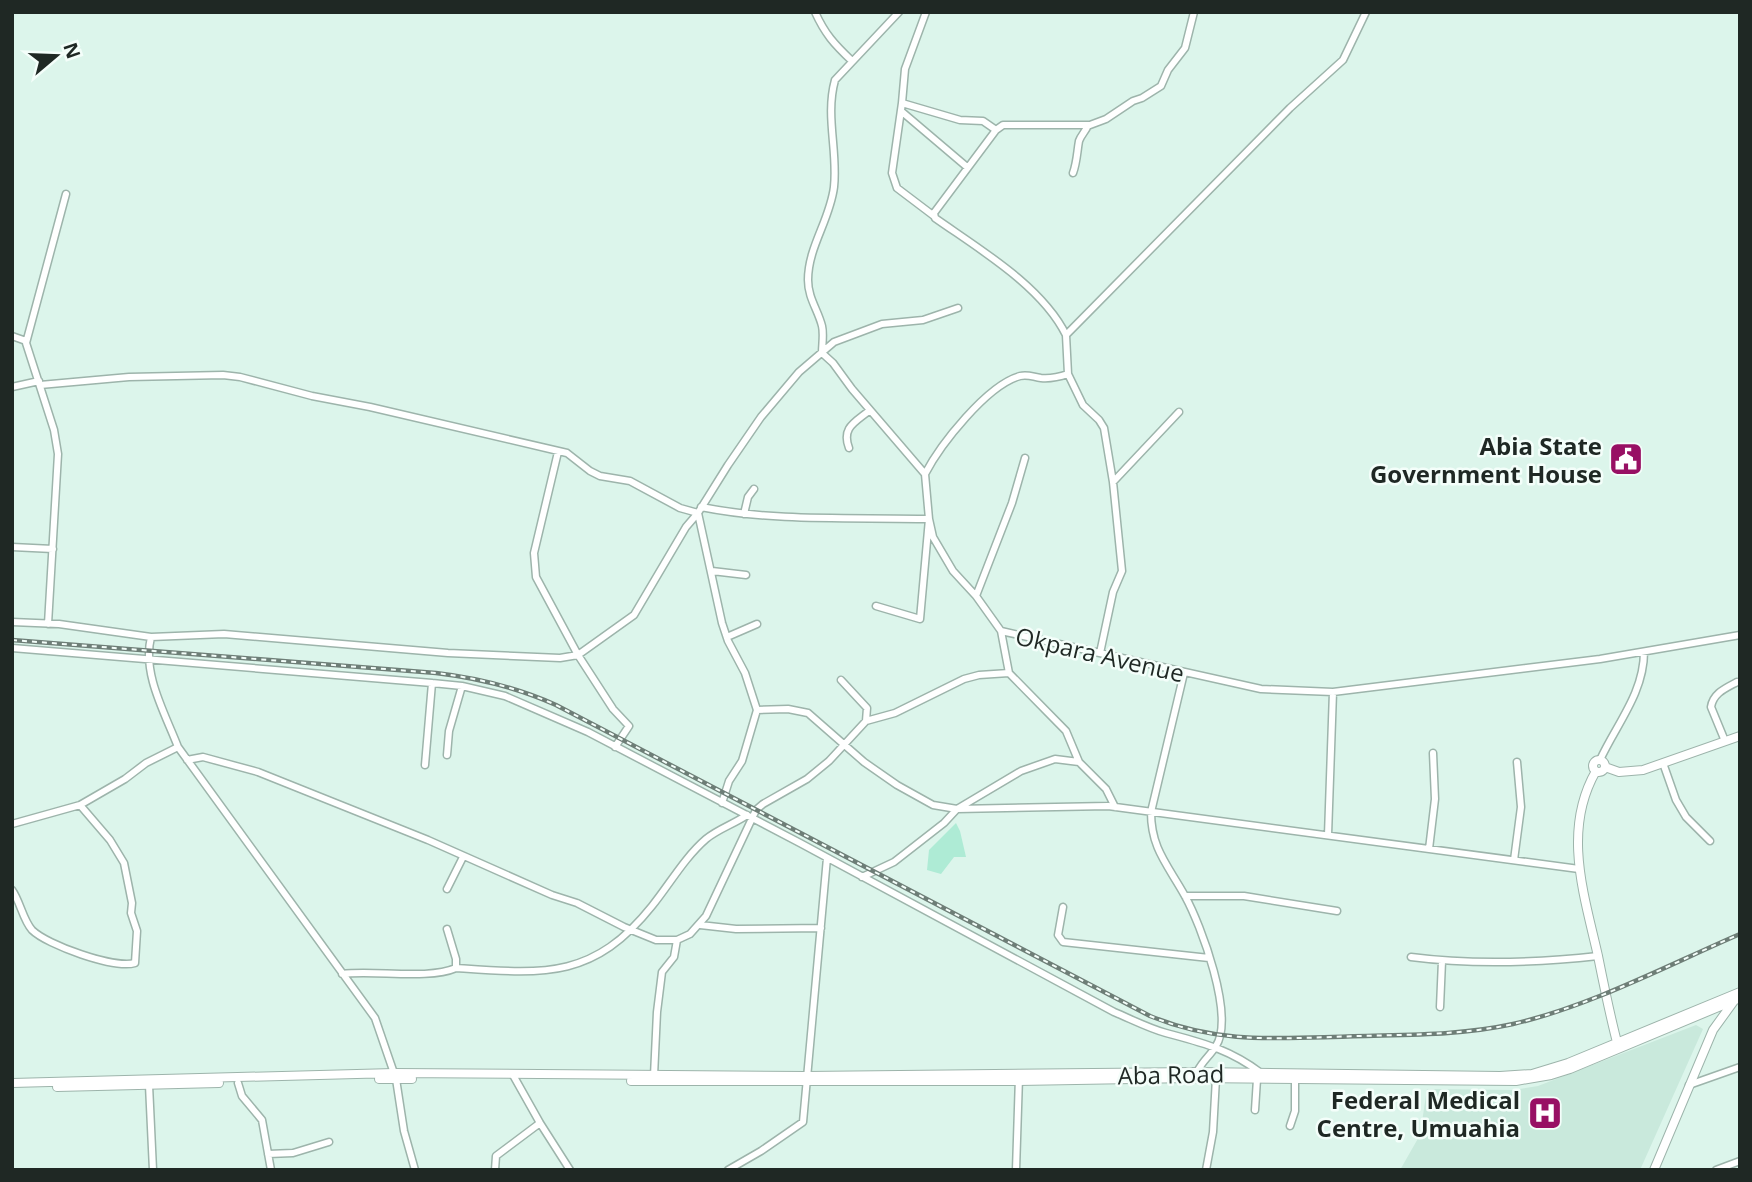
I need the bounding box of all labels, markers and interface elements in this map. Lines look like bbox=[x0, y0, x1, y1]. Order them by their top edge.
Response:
north arrow bbox=[21, 21, 91, 91]
text: N bbox=[57, 39, 87, 62]
place label: Abia State Government House bbox=[1370, 429, 1602, 490]
public building icon: Abia State Government House bbox=[1607, 440, 1645, 478]
street label: Okpara Avenue bbox=[1012, 619, 1188, 689]
street label: Aba Road bbox=[1117, 1057, 1225, 1091]
place label: Federal Medical Centre, Umuahia bbox=[1317, 1083, 1520, 1144]
hospital icon: Federal Medical Centre, Umuahia bbox=[1526, 1094, 1564, 1132]

